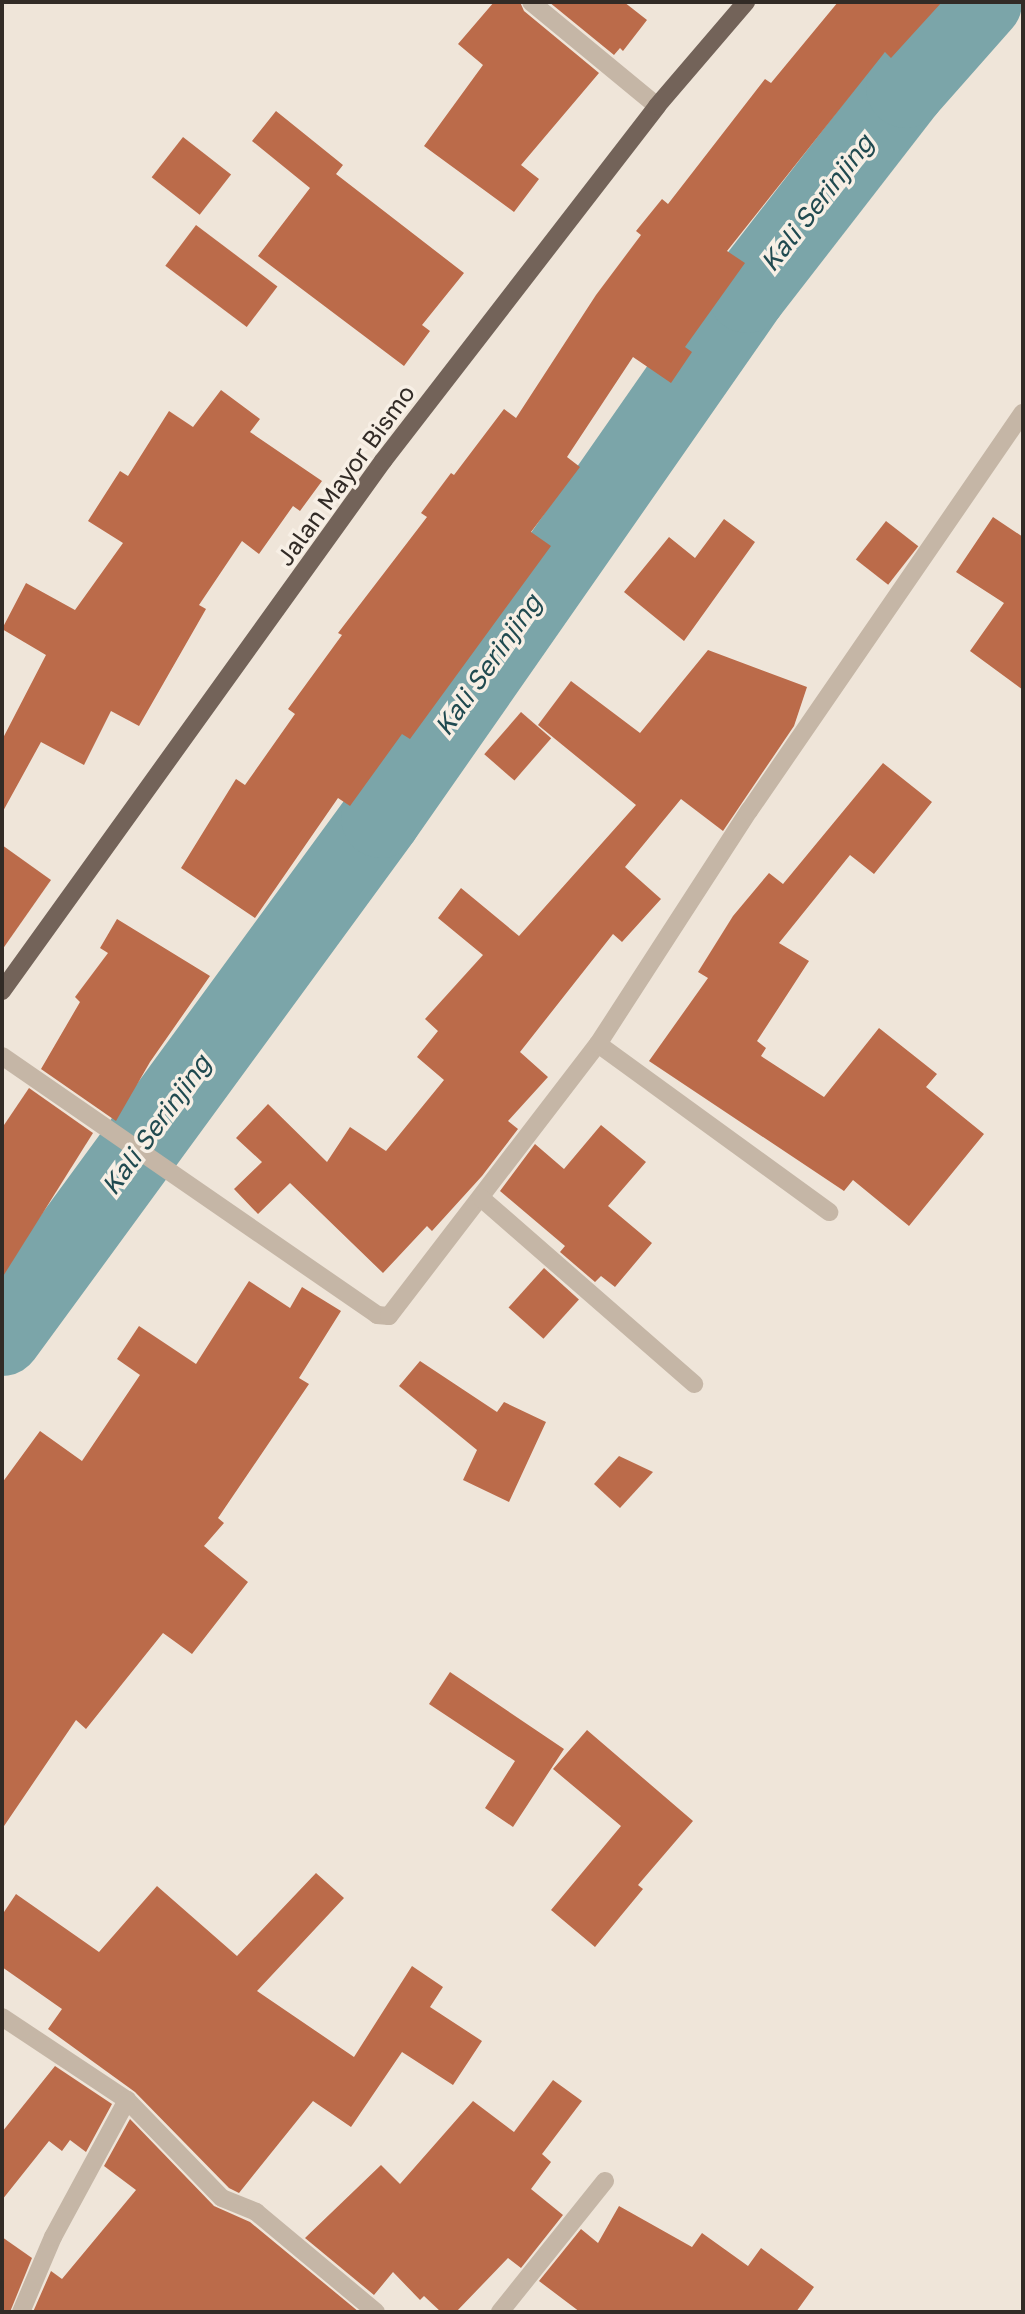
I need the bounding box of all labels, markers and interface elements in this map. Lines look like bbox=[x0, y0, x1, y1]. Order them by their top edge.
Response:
water label: Kali Serinjing bbox=[754, 128, 880, 278]
street label: Jalan Mayor Bismo bbox=[270, 379, 420, 571]
water label: Kali Serinjing bbox=[428, 589, 548, 741]
water label: Kali Serinjing bbox=[95, 1049, 217, 1201]

